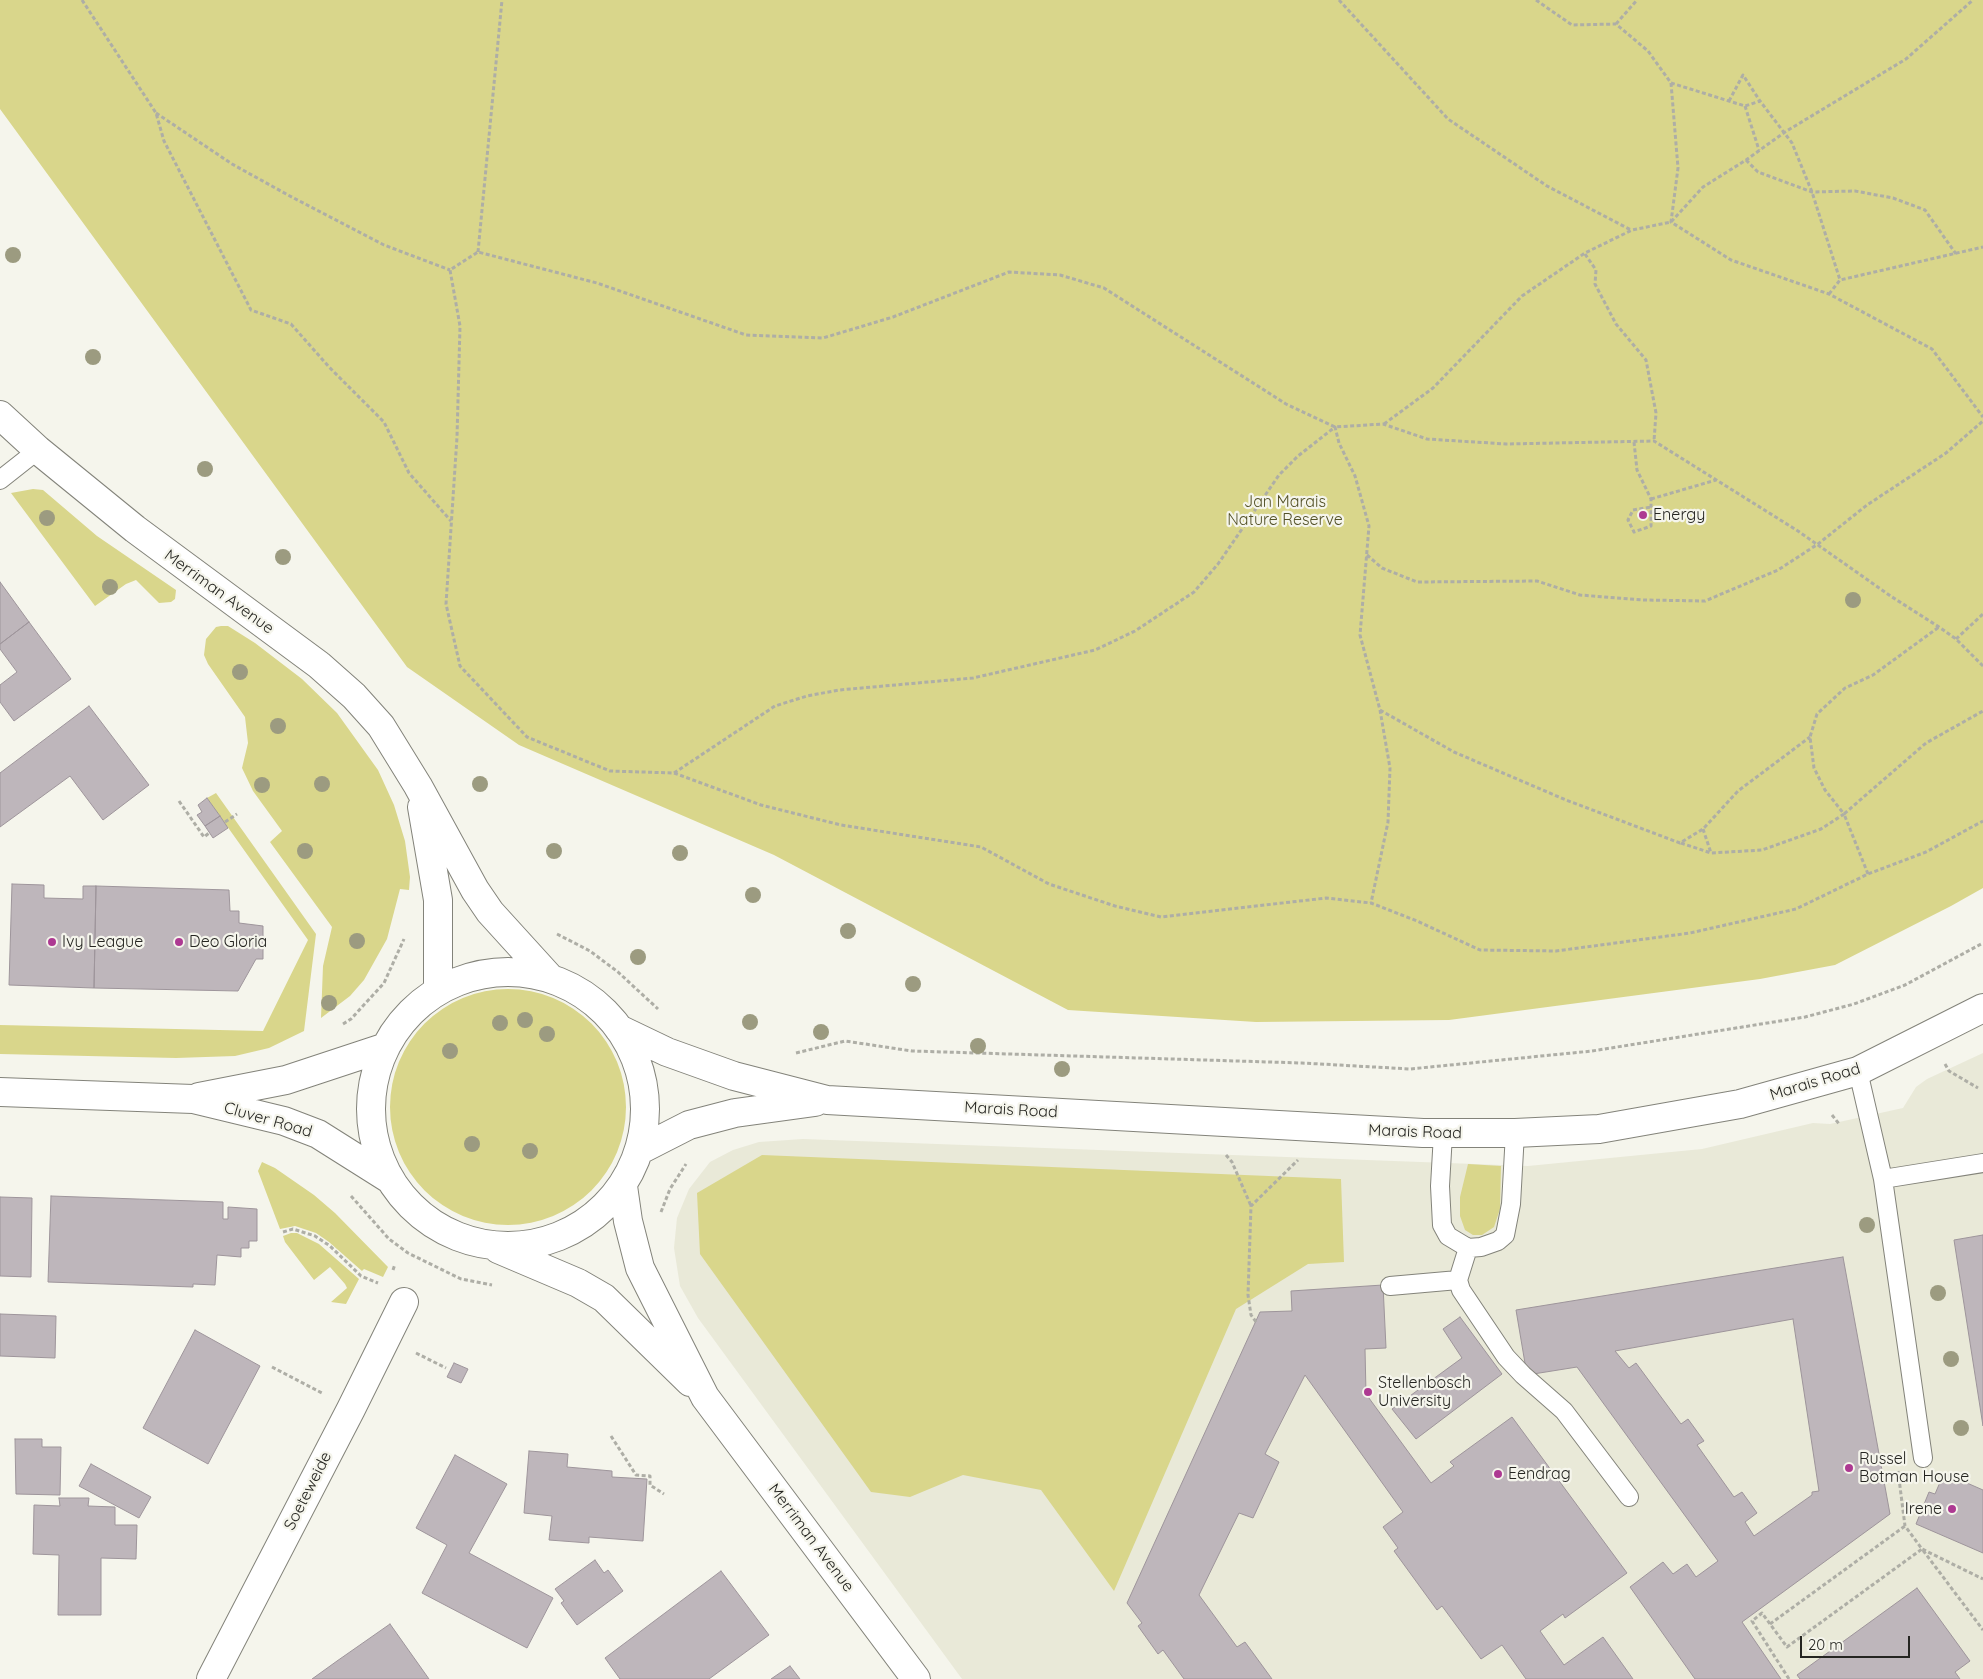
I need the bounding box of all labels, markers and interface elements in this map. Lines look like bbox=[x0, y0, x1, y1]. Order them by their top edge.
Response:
park label: Jan Marais Nature Reserve bbox=[1227, 492, 1343, 530]
place label: Energy bbox=[1653, 505, 1705, 525]
marker: Energy bbox=[1637, 509, 1649, 521]
street label: Merriman Avenue bbox=[161, 546, 277, 638]
place label: Ivy League bbox=[62, 932, 143, 952]
place label: Deo Gloria bbox=[189, 932, 267, 952]
marker: Ivy League bbox=[46, 936, 58, 948]
marker: Deo Gloria bbox=[173, 936, 185, 948]
street label: Marais Road bbox=[1767, 1059, 1863, 1105]
street label: Cluver Road bbox=[222, 1098, 314, 1142]
street label: Marais Road bbox=[964, 1098, 1058, 1122]
street label: Marais Road bbox=[1368, 1121, 1462, 1143]
place label: Stellenbosch University bbox=[1378, 1373, 1471, 1411]
marker: Stellenbosch University bbox=[1362, 1386, 1374, 1398]
street label: Soeteweide bbox=[280, 1449, 336, 1533]
place label: Russel Botman House bbox=[1859, 1449, 1969, 1487]
marker: Russel Botman House bbox=[1843, 1462, 1855, 1474]
place label: Eendrag bbox=[1508, 1464, 1571, 1484]
marker: Eendrag bbox=[1492, 1468, 1504, 1480]
street label: Merriman Avenue bbox=[764, 1480, 858, 1596]
place label: Irene bbox=[1905, 1499, 1942, 1519]
marker: Irene bbox=[1946, 1503, 1958, 1515]
scale bar bbox=[1803, 1626, 1913, 1658]
text: 20 m bbox=[1808, 1635, 1843, 1654]

